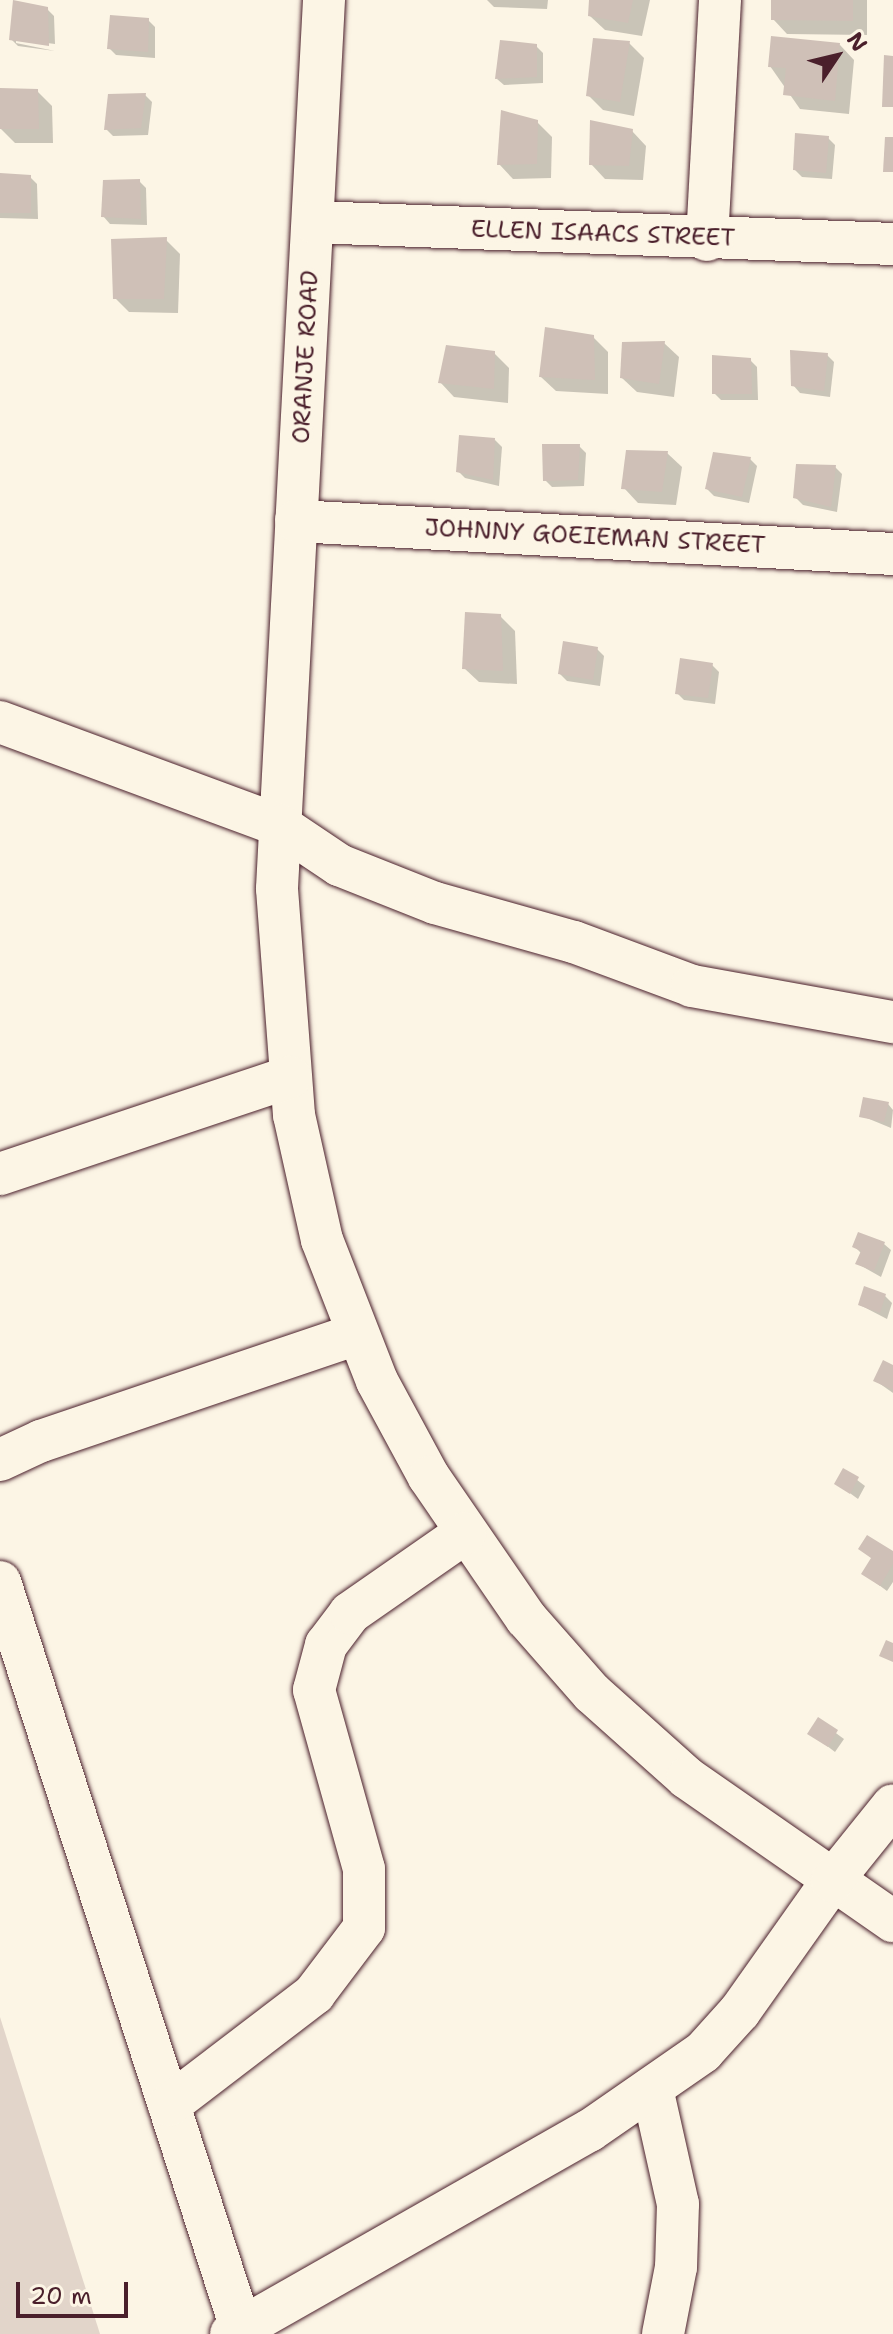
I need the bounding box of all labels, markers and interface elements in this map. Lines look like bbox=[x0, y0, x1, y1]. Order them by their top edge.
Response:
north arrow bbox=[797, 16, 877, 96]
text: N bbox=[840, 26, 874, 57]
street label: ELLEN ISAACS STREET bbox=[470, 215, 736, 253]
street label: ORANJE ROAD bbox=[287, 270, 325, 444]
street label: JOHNNY GOEIEMAN STREET bbox=[424, 514, 766, 560]
scale bar bbox=[20, 2266, 132, 2316]
text: 20 m bbox=[30, 2280, 92, 2312]

